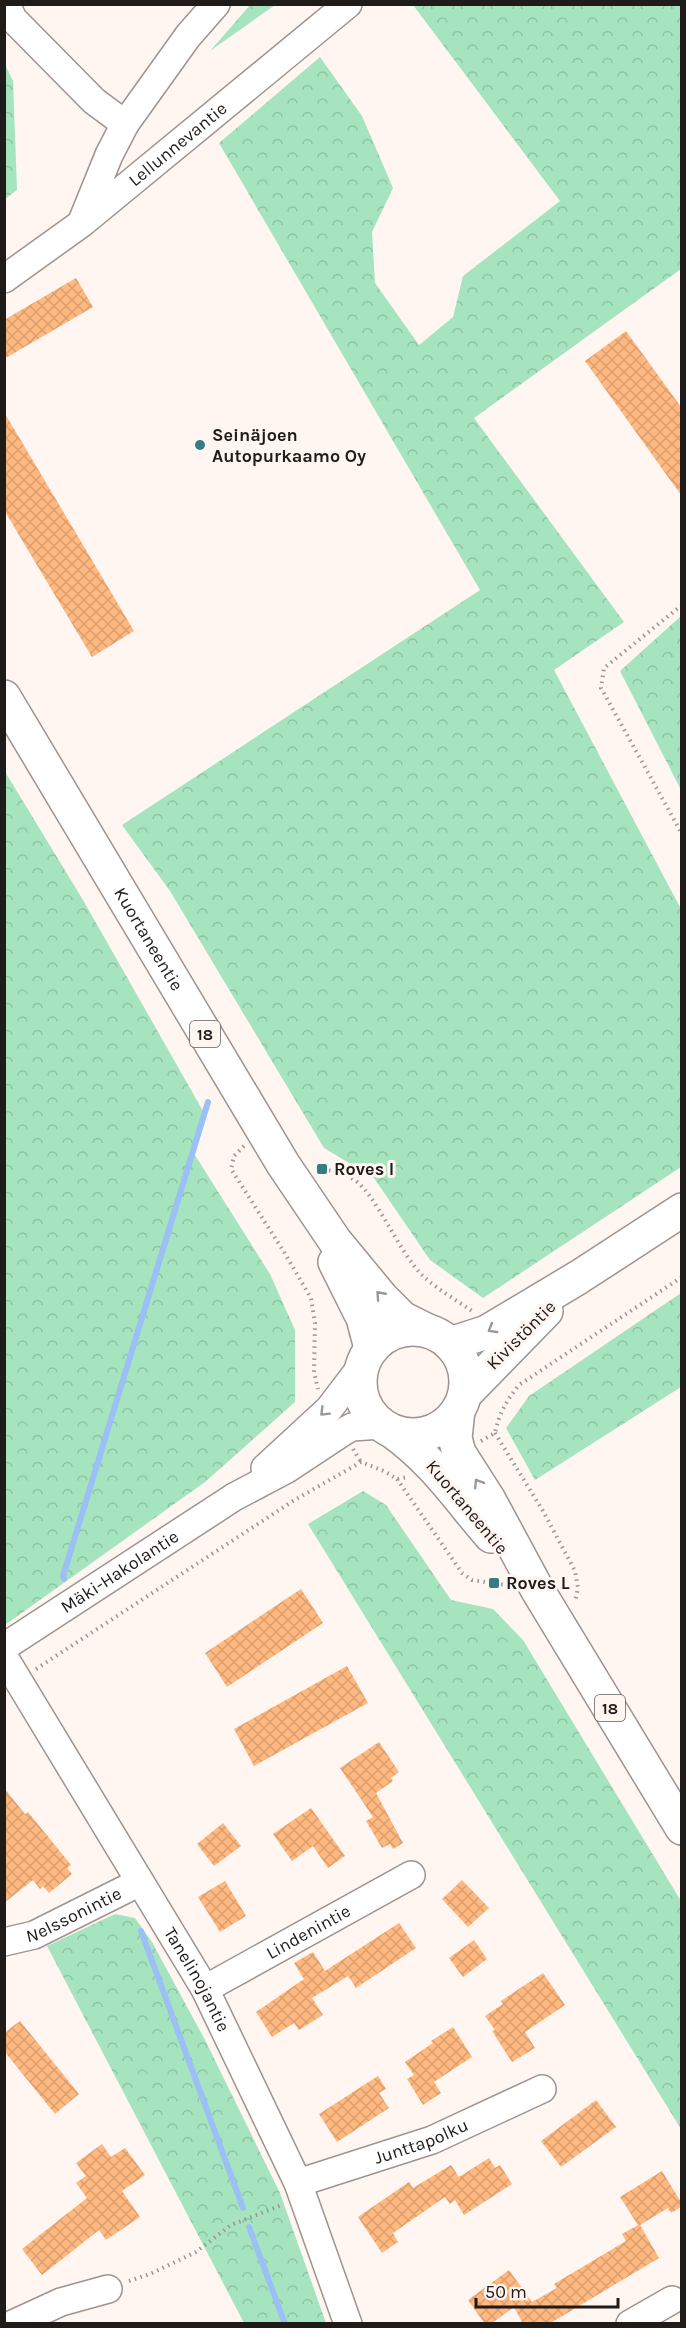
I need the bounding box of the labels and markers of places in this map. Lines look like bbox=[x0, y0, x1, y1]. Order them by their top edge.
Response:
place label: Seinäjoen Autopurkaamo Oy bbox=[212, 424, 366, 467]
marker: Seinäjoen Autopurkaamo Oy bbox=[193, 438, 207, 452]
place label: Roves I bbox=[334, 1158, 394, 1180]
marker: Roves I bbox=[315, 1162, 329, 1176]
place label: Roves L bbox=[506, 1572, 570, 1594]
marker: Roves L bbox=[487, 1576, 501, 1590]

